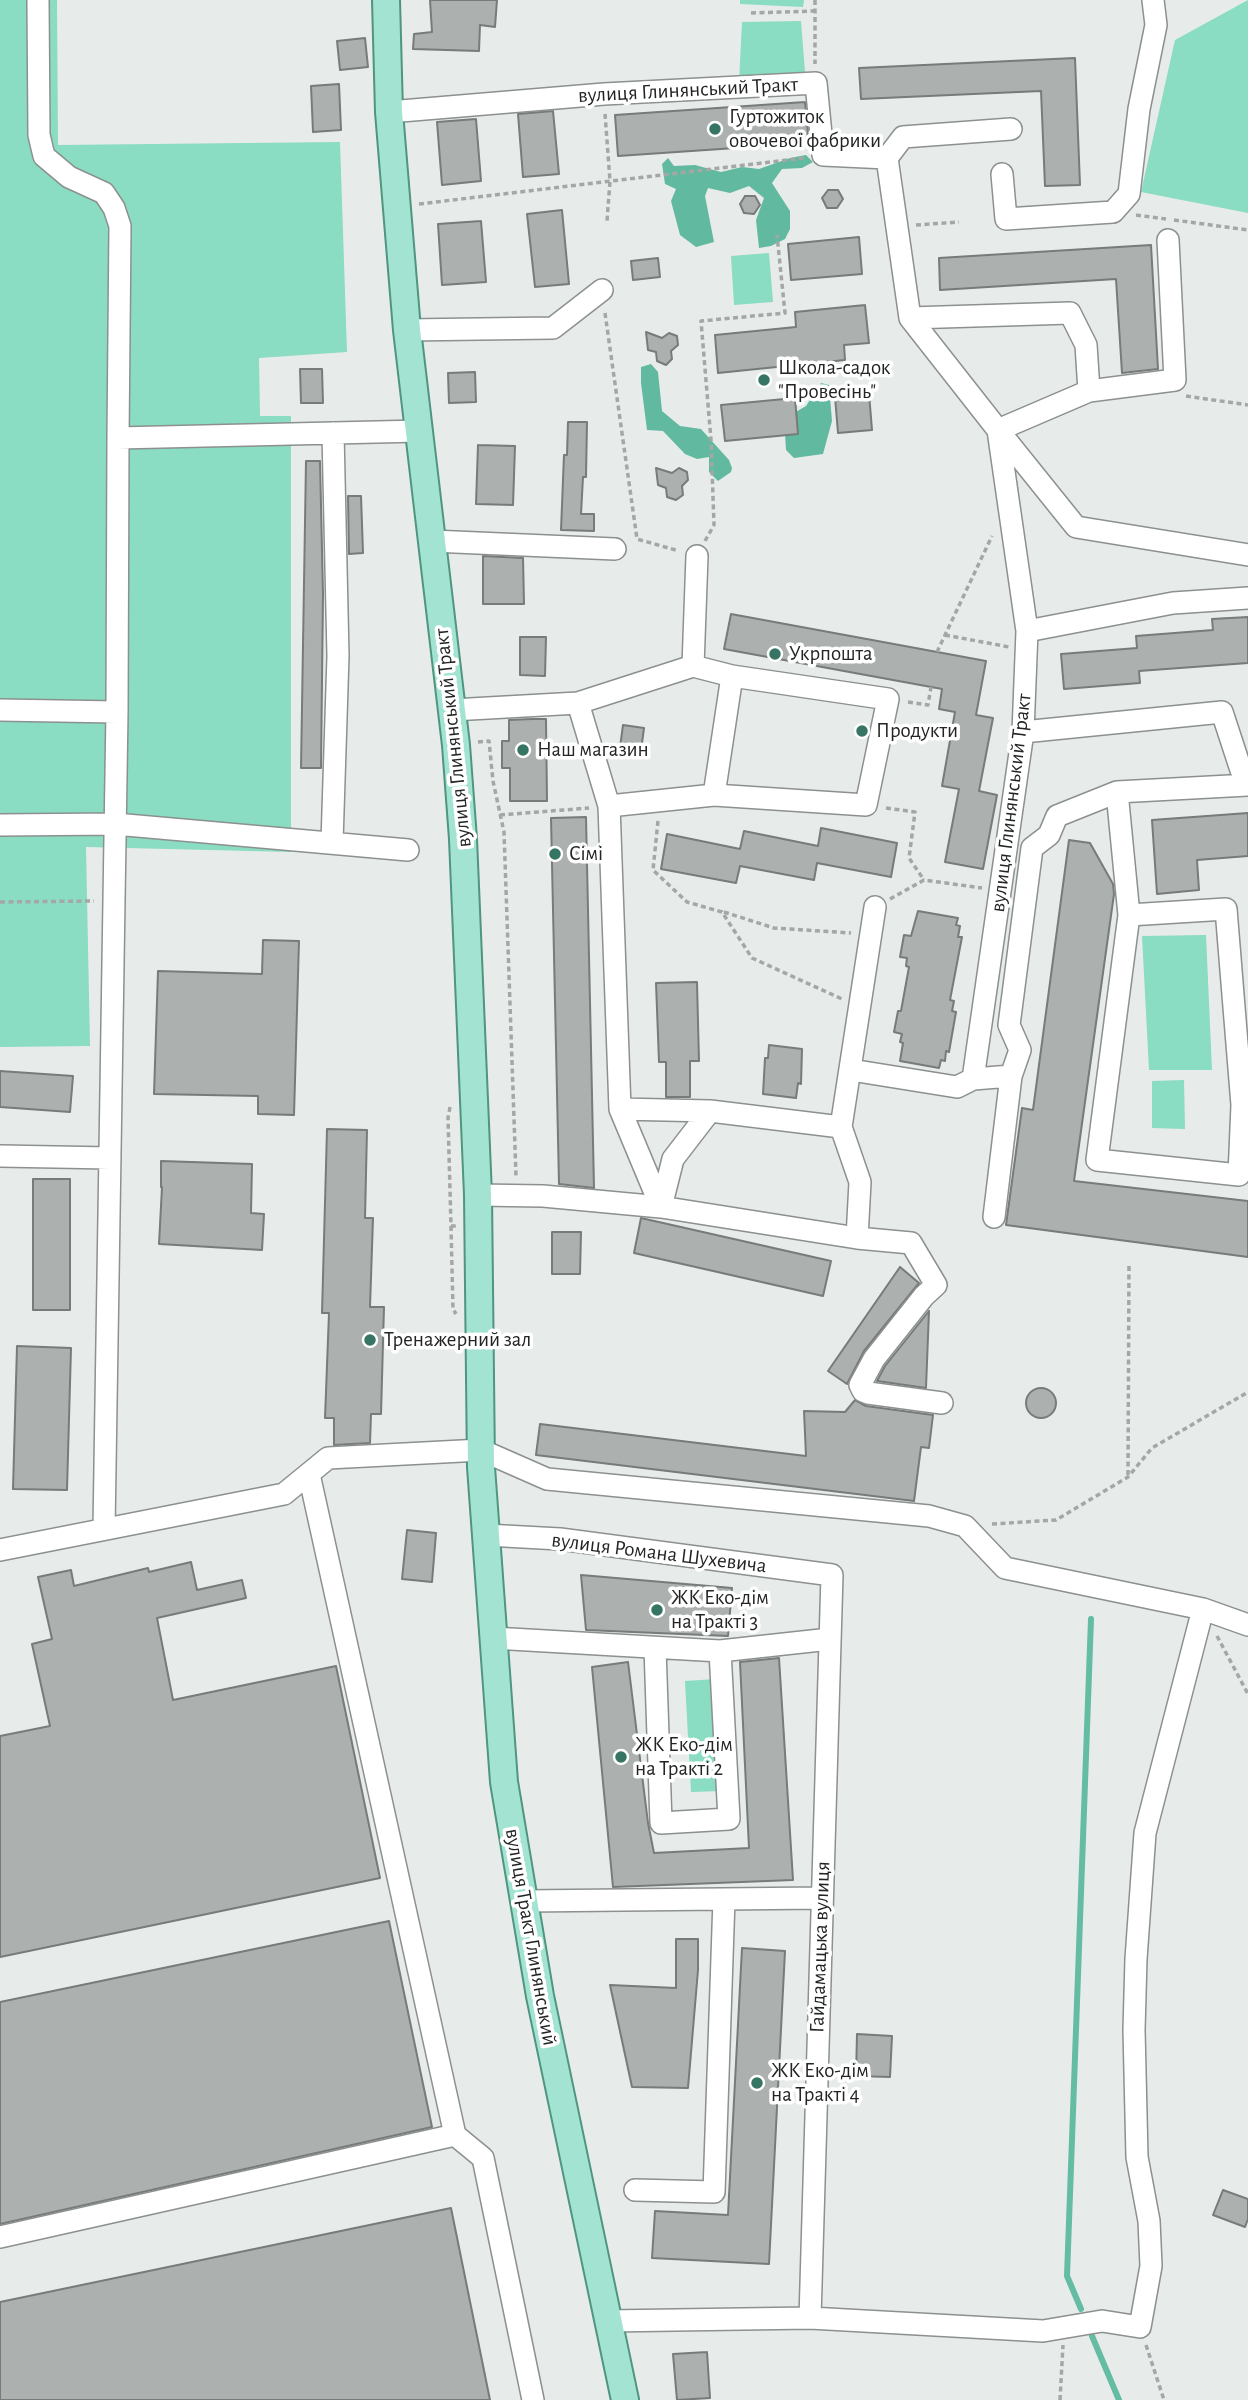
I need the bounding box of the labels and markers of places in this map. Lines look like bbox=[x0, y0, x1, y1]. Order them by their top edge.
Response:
place label: Гуртожиток овочевої фабрики bbox=[729, 104, 881, 154]
marker: Гуртожиток овочевої фабрики bbox=[707, 121, 723, 137]
place label: Школа-садок "Провесінь" bbox=[778, 355, 890, 405]
marker: Школа-садок "Провесінь" bbox=[756, 372, 772, 388]
place label: Укрпошта bbox=[789, 641, 873, 667]
marker: Укрпошта bbox=[767, 646, 783, 662]
place label: Продукти bbox=[876, 718, 958, 744]
marker: Продукти bbox=[854, 723, 870, 739]
place label: Наш магазин bbox=[537, 737, 649, 763]
marker: Наш магазин bbox=[515, 742, 531, 758]
place label: Сімі bbox=[569, 841, 603, 867]
marker: Сімі bbox=[547, 846, 563, 862]
place label: Тренажерний зал bbox=[384, 1327, 531, 1353]
marker: Тренажерний зал bbox=[362, 1332, 378, 1348]
place label: ЖК Еко-дім на Тракті 3 bbox=[671, 1585, 769, 1635]
marker: ЖК Еко-дім на Тракті 3 bbox=[649, 1602, 665, 1618]
place label: ЖК Еко-дім на Тракті 2 bbox=[635, 1732, 733, 1782]
marker: ЖК Еко-дім на Тракті 2 bbox=[613, 1749, 629, 1765]
place label: ЖК Еко-дім на Тракті 4 bbox=[771, 2058, 869, 2108]
marker: ЖК Еко-дім на Тракті 4 bbox=[749, 2075, 765, 2091]

